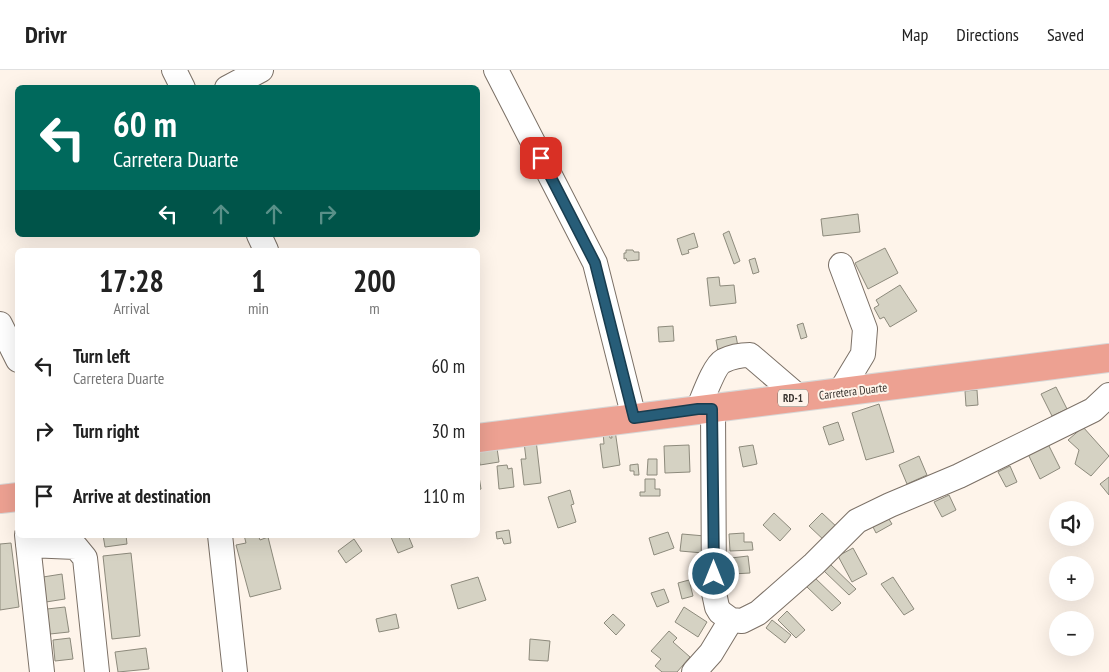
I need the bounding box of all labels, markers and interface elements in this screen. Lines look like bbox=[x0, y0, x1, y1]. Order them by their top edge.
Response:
text: Drivr bbox=[25, 19, 67, 50]
text: Map bbox=[902, 23, 928, 46]
text: Directions bbox=[956, 23, 1019, 46]
text: Saved bbox=[1047, 23, 1084, 46]
text: 60 m bbox=[113, 101, 177, 147]
icon: left bbox=[30, 105, 95, 170]
pin bbox=[520, 137, 562, 179]
icon: arrive bbox=[527, 144, 555, 172]
text: Carretera Duarte bbox=[113, 145, 239, 173]
icon: left bbox=[154, 200, 182, 228]
icon: ahead bbox=[207, 200, 235, 228]
icon: ahead bbox=[260, 200, 288, 228]
icon: right bbox=[313, 200, 341, 228]
text: 17:28 bbox=[99, 261, 164, 300]
text: 1 bbox=[251, 261, 266, 300]
text: 200 bbox=[353, 261, 396, 300]
text: Arrival bbox=[113, 298, 150, 318]
text: min bbox=[248, 298, 269, 318]
text: m bbox=[369, 298, 380, 318]
text: Turn left bbox=[73, 344, 130, 368]
icon: left bbox=[30, 352, 58, 380]
text: 60 m bbox=[432, 354, 465, 378]
text: Carretera Duarte bbox=[73, 368, 164, 388]
street label: Carretera Duarte bbox=[818, 379, 888, 403]
road number: RD-1 bbox=[778, 389, 808, 406]
icon: right bbox=[30, 417, 58, 445]
text: Turn right bbox=[73, 419, 139, 443]
text: 30 m bbox=[432, 419, 465, 443]
icon: arrive bbox=[30, 482, 58, 510]
text: Arrive at destination bbox=[73, 484, 211, 508]
text: 110 m bbox=[423, 484, 465, 508]
map controls bbox=[1049, 501, 1094, 656]
button: sound bbox=[1049, 501, 1094, 546]
position arrow bbox=[687, 547, 739, 599]
button: + bbox=[1049, 556, 1094, 601]
button: − bbox=[1049, 611, 1094, 656]

